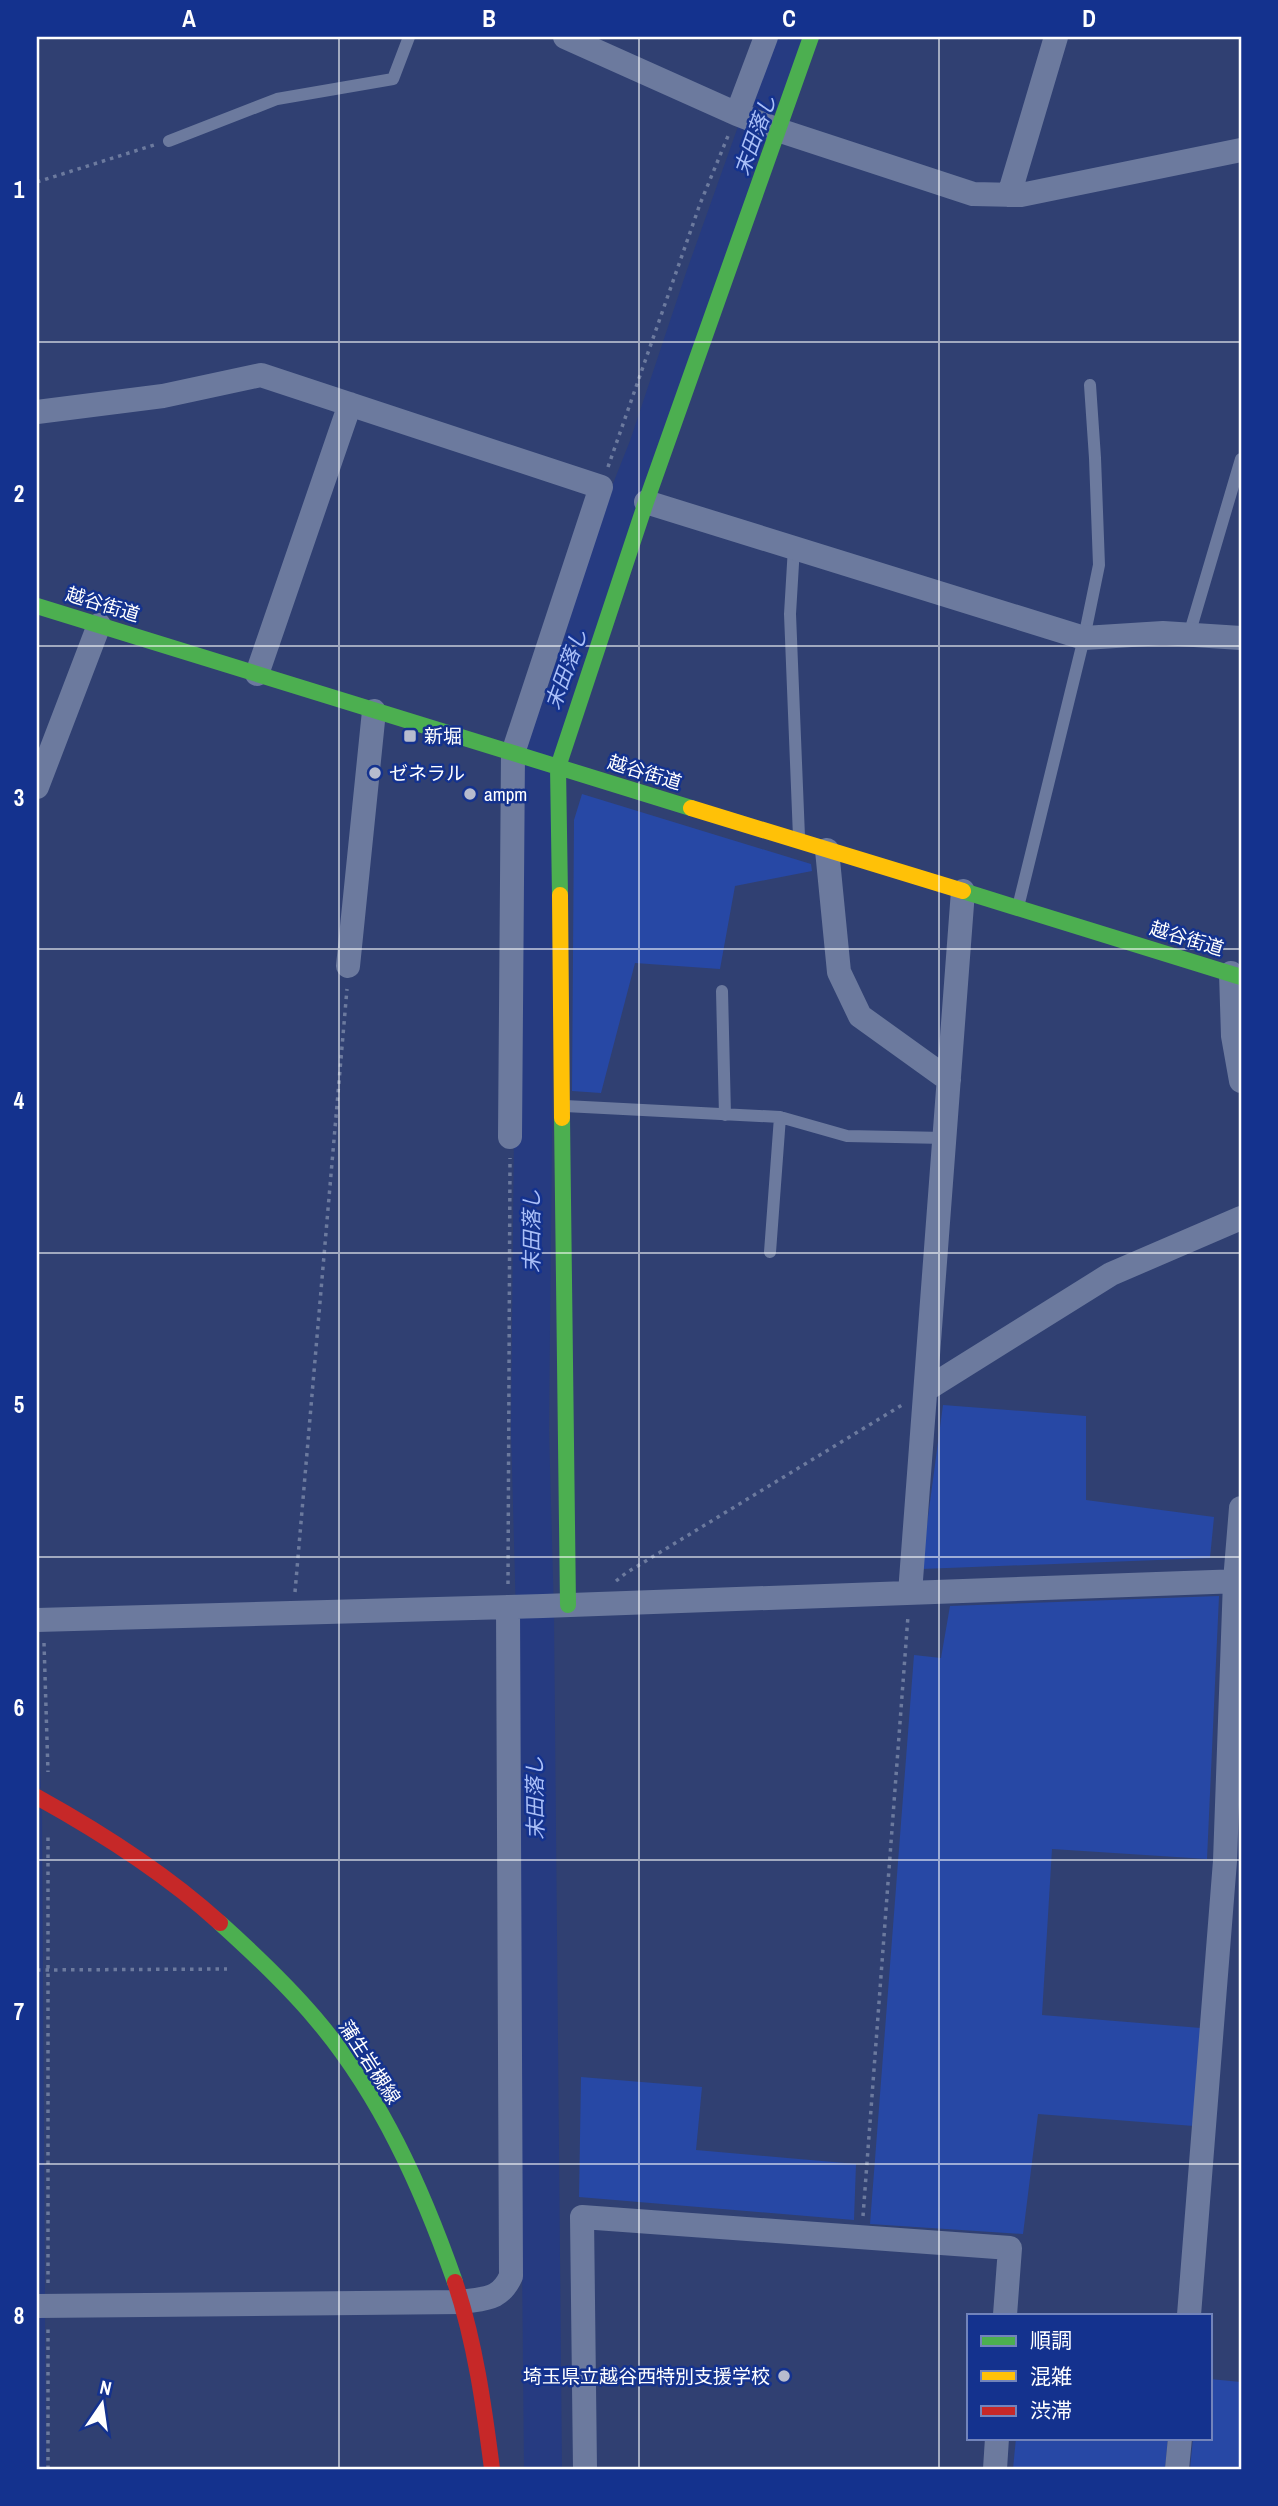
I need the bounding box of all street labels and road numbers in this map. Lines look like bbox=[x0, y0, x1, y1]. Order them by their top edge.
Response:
street label: 越谷街道 bbox=[63, 580, 143, 628]
street label: 越谷街道 bbox=[605, 748, 685, 796]
street label: 越谷街道 bbox=[1147, 914, 1227, 962]
street label: 蒲生岩槻線 bbox=[333, 2015, 407, 2109]

